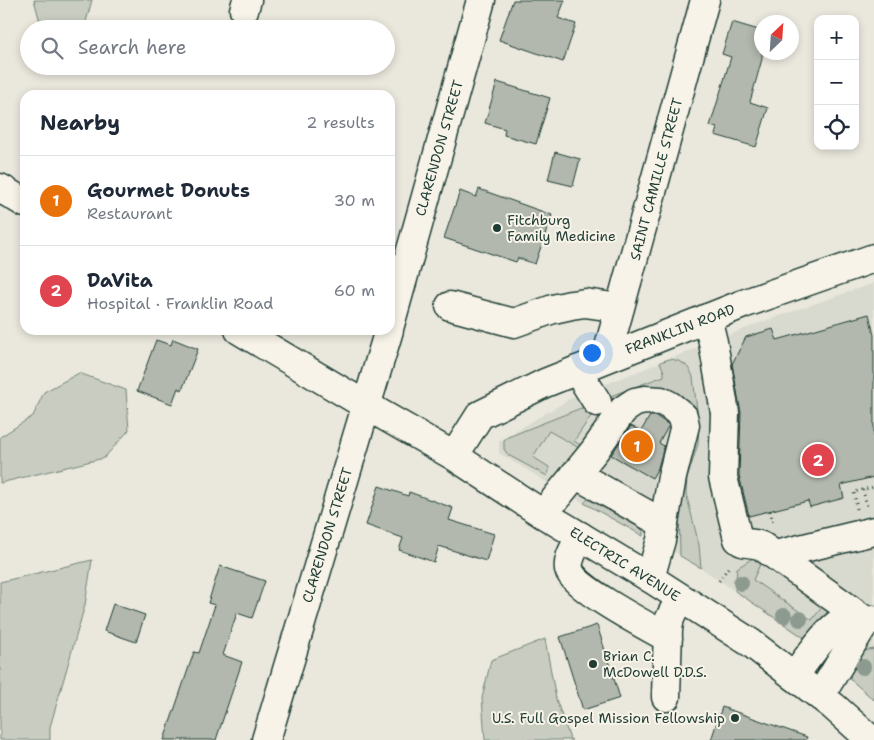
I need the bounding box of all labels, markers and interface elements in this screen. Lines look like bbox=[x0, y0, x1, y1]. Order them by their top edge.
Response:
north arrow bbox=[754, 15, 799, 60]
map controls bbox=[814, 15, 859, 150]
button: + bbox=[814, 15, 859, 60]
search box bbox=[20, 20, 395, 75]
icon: search bbox=[38, 34, 66, 62]
text: Search here bbox=[78, 35, 187, 60]
button: − bbox=[814, 60, 859, 105]
street label: CLARENDON STREET bbox=[411, 77, 467, 218]
street label: SAINT CAMILLE STREET bbox=[626, 95, 686, 262]
button: locate bbox=[814, 105, 859, 150]
text: Nearby bbox=[40, 109, 120, 137]
text: 2 results bbox=[306, 112, 375, 133]
text: Gourmet Donuts bbox=[87, 178, 250, 203]
text: 1 bbox=[52, 190, 60, 211]
text: 30 m bbox=[334, 190, 375, 211]
text: Restaurant bbox=[87, 203, 173, 224]
place label: Fitchburg Family Medicine bbox=[507, 211, 616, 245]
marker: Fitchburg Family Medicine bbox=[491, 222, 503, 234]
text: DaVita bbox=[87, 268, 153, 293]
text: 2 bbox=[50, 280, 62, 301]
text: 60 m bbox=[334, 280, 375, 301]
text: Hospital · Franklin Road bbox=[87, 293, 273, 314]
street label: FRANKLIN ROAD bbox=[623, 300, 737, 358]
your location bbox=[579, 340, 605, 366]
pin: 1 bbox=[621, 427, 653, 465]
pin: 2 bbox=[802, 441, 834, 479]
street label: CLARENDON STREET bbox=[298, 465, 356, 605]
street label: ELECTRIC AVENUE bbox=[566, 523, 684, 605]
place label: Brian C. McDowell D.D.S. bbox=[603, 647, 707, 681]
marker: Brian C. McDowell D.D.S. bbox=[587, 658, 599, 670]
place label: U.S. Full Gospel Mission Fellowship bbox=[492, 709, 725, 727]
marker: U.S. Full Gospel Mission Fellowship bbox=[729, 712, 741, 724]

